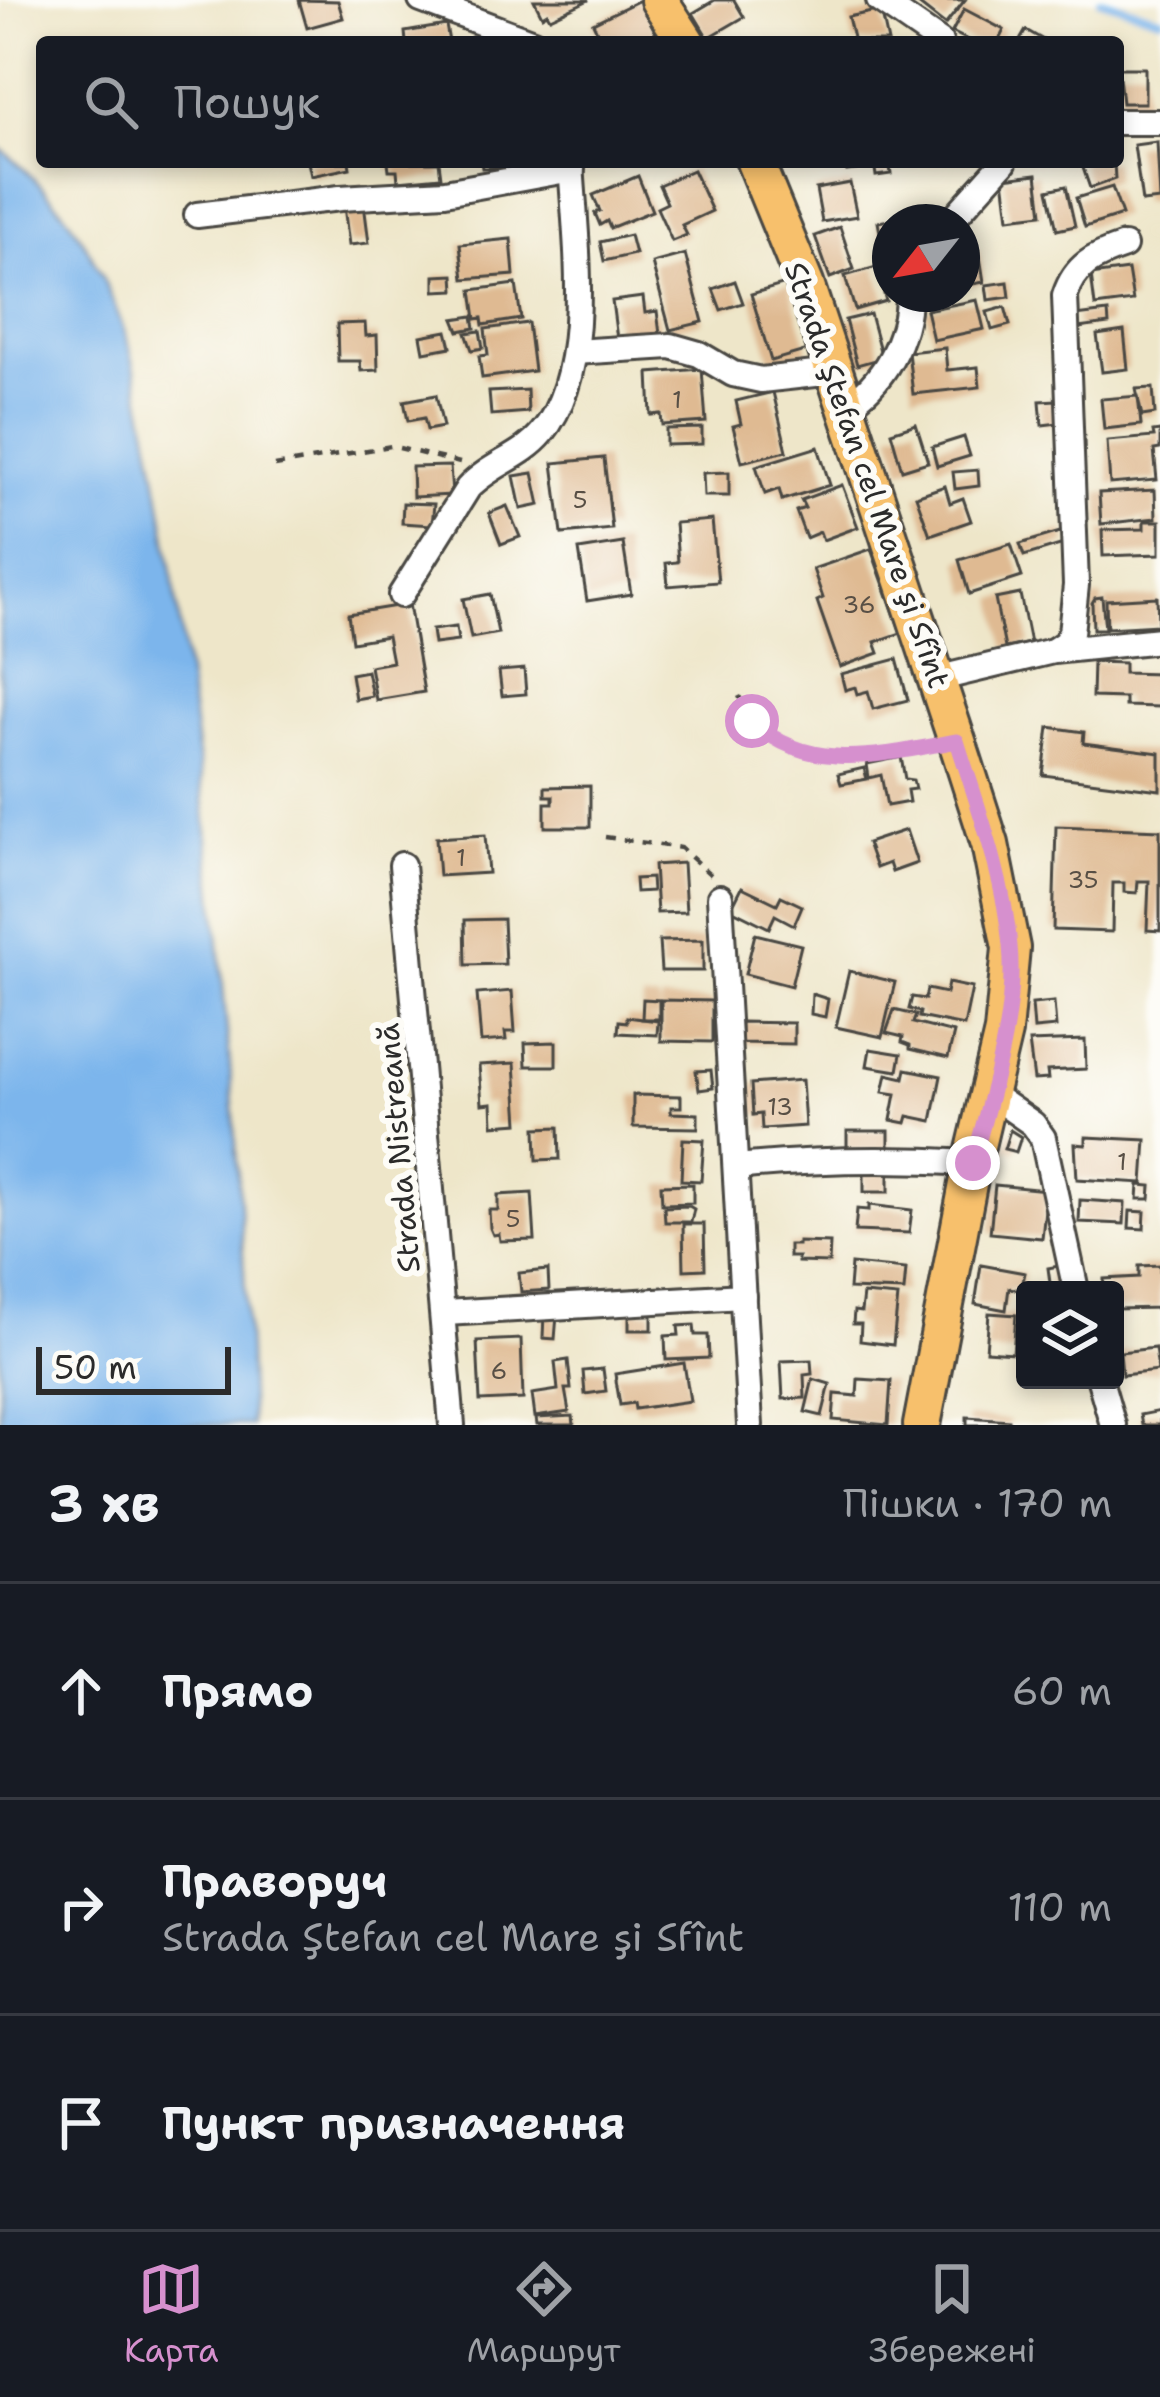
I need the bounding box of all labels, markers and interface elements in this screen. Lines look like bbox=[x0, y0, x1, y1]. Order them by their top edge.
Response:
search box bbox=[36, 36, 1124, 168]
icon: search bbox=[78, 69, 144, 135]
text: Пошук bbox=[174, 72, 320, 132]
north arrow bbox=[872, 204, 980, 312]
street label: Strada Ştefan cel Mare şi Sfînt bbox=[775, 256, 960, 693]
house number: 1 bbox=[672, 384, 682, 416]
house number: 5 bbox=[573, 484, 587, 516]
house number: 36 bbox=[843, 589, 876, 621]
route start bbox=[725, 694, 779, 748]
house number: 1 bbox=[456, 842, 466, 874]
house number: 35 bbox=[1068, 864, 1098, 896]
street label: Strada Nistreană bbox=[367, 1021, 430, 1274]
house number: 13 bbox=[767, 1091, 793, 1123]
route end bbox=[946, 1136, 1000, 1190]
house number: 1 bbox=[1117, 1146, 1127, 1178]
house number: 5 bbox=[506, 1203, 520, 1235]
map controls bbox=[1016, 1281, 1124, 1389]
button: layers bbox=[1016, 1281, 1124, 1389]
scale bar bbox=[36, 1341, 231, 1394]
text: 50 m bbox=[54, 1345, 137, 1390]
house number: 6 bbox=[491, 1355, 507, 1387]
text: 3 хв bbox=[48, 1469, 159, 1537]
text: Пішки · 170 m bbox=[843, 1477, 1112, 1529]
icon: ahead bbox=[48, 1658, 114, 1724]
text: Прямо bbox=[162, 1661, 313, 1721]
text: 60 m bbox=[1012, 1665, 1112, 1717]
text: Праворуч bbox=[162, 1851, 387, 1911]
icon: right bbox=[48, 1874, 114, 1940]
text: 110 m bbox=[1008, 1881, 1112, 1933]
text: Strada Ştefan cel Mare şi Sfînt bbox=[162, 1911, 744, 1963]
icon: arrive bbox=[48, 2090, 114, 2156]
text: Пункт призначення bbox=[162, 2093, 625, 2153]
tab: Карта bbox=[124, 2256, 219, 2373]
tab: Маршрут bbox=[467, 2256, 621, 2373]
tab: Збережені bbox=[869, 2256, 1036, 2373]

